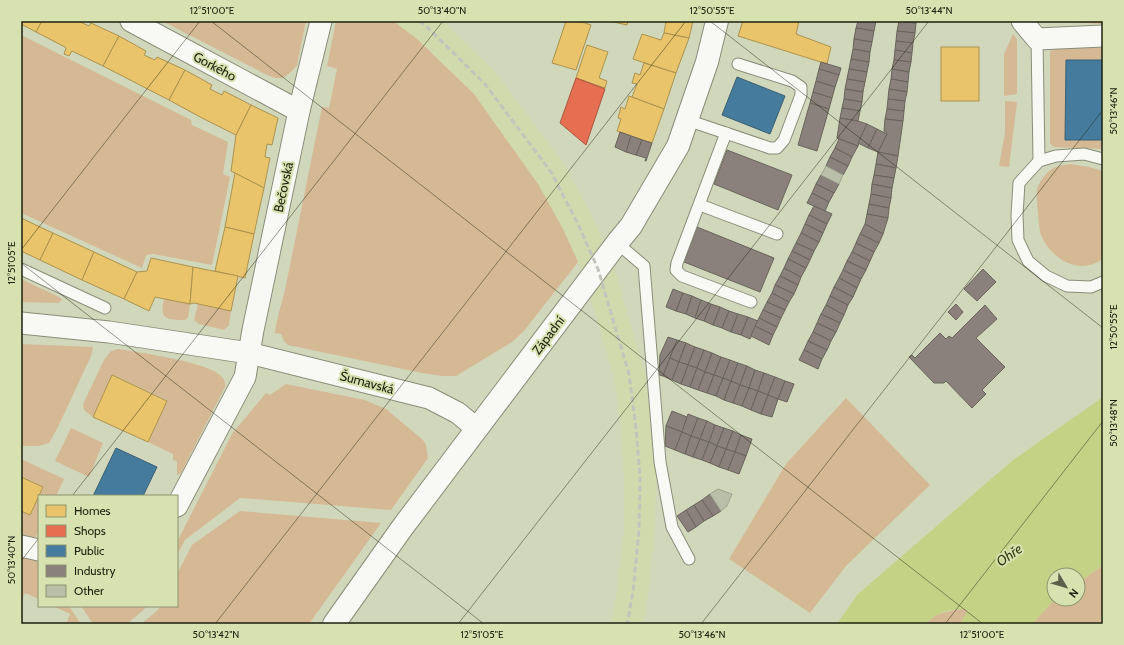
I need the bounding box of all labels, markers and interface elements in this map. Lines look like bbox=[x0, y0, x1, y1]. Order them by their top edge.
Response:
text: 12°51'00"E bbox=[190, 4, 235, 17]
text: 50°13'40"N bbox=[418, 4, 466, 17]
text: 12°50'55"E bbox=[689, 4, 735, 17]
text: 50°13'44"N bbox=[905, 4, 953, 17]
street label: Gorkého bbox=[191, 48, 239, 84]
text: 50°13'46"N bbox=[1107, 87, 1120, 135]
street label: Bečovská bbox=[270, 160, 296, 214]
text: 12°51'05"E bbox=[5, 241, 18, 284]
text: 12°50'55"E bbox=[1107, 304, 1120, 350]
street label: Západní bbox=[528, 312, 568, 357]
street label: Šumavská bbox=[338, 366, 397, 397]
text: 50°13'48"N bbox=[1107, 399, 1120, 447]
legend bbox=[38, 495, 178, 607]
text: Homes bbox=[74, 503, 111, 518]
text: Shops bbox=[74, 523, 106, 538]
text: 50°13'40"N bbox=[5, 536, 18, 584]
water label: Ohře bbox=[993, 539, 1026, 570]
text: Public bbox=[74, 543, 105, 558]
text: Industry bbox=[74, 563, 115, 578]
north arrow bbox=[1046, 567, 1086, 607]
text: Other bbox=[74, 583, 104, 598]
text: N bbox=[1066, 586, 1082, 601]
text: 50°13'42"N bbox=[193, 628, 239, 641]
text: 12°51'05"E bbox=[461, 628, 504, 641]
text: 50°13'46"N bbox=[678, 628, 726, 641]
text: 12°51'00"E bbox=[960, 628, 1005, 641]

